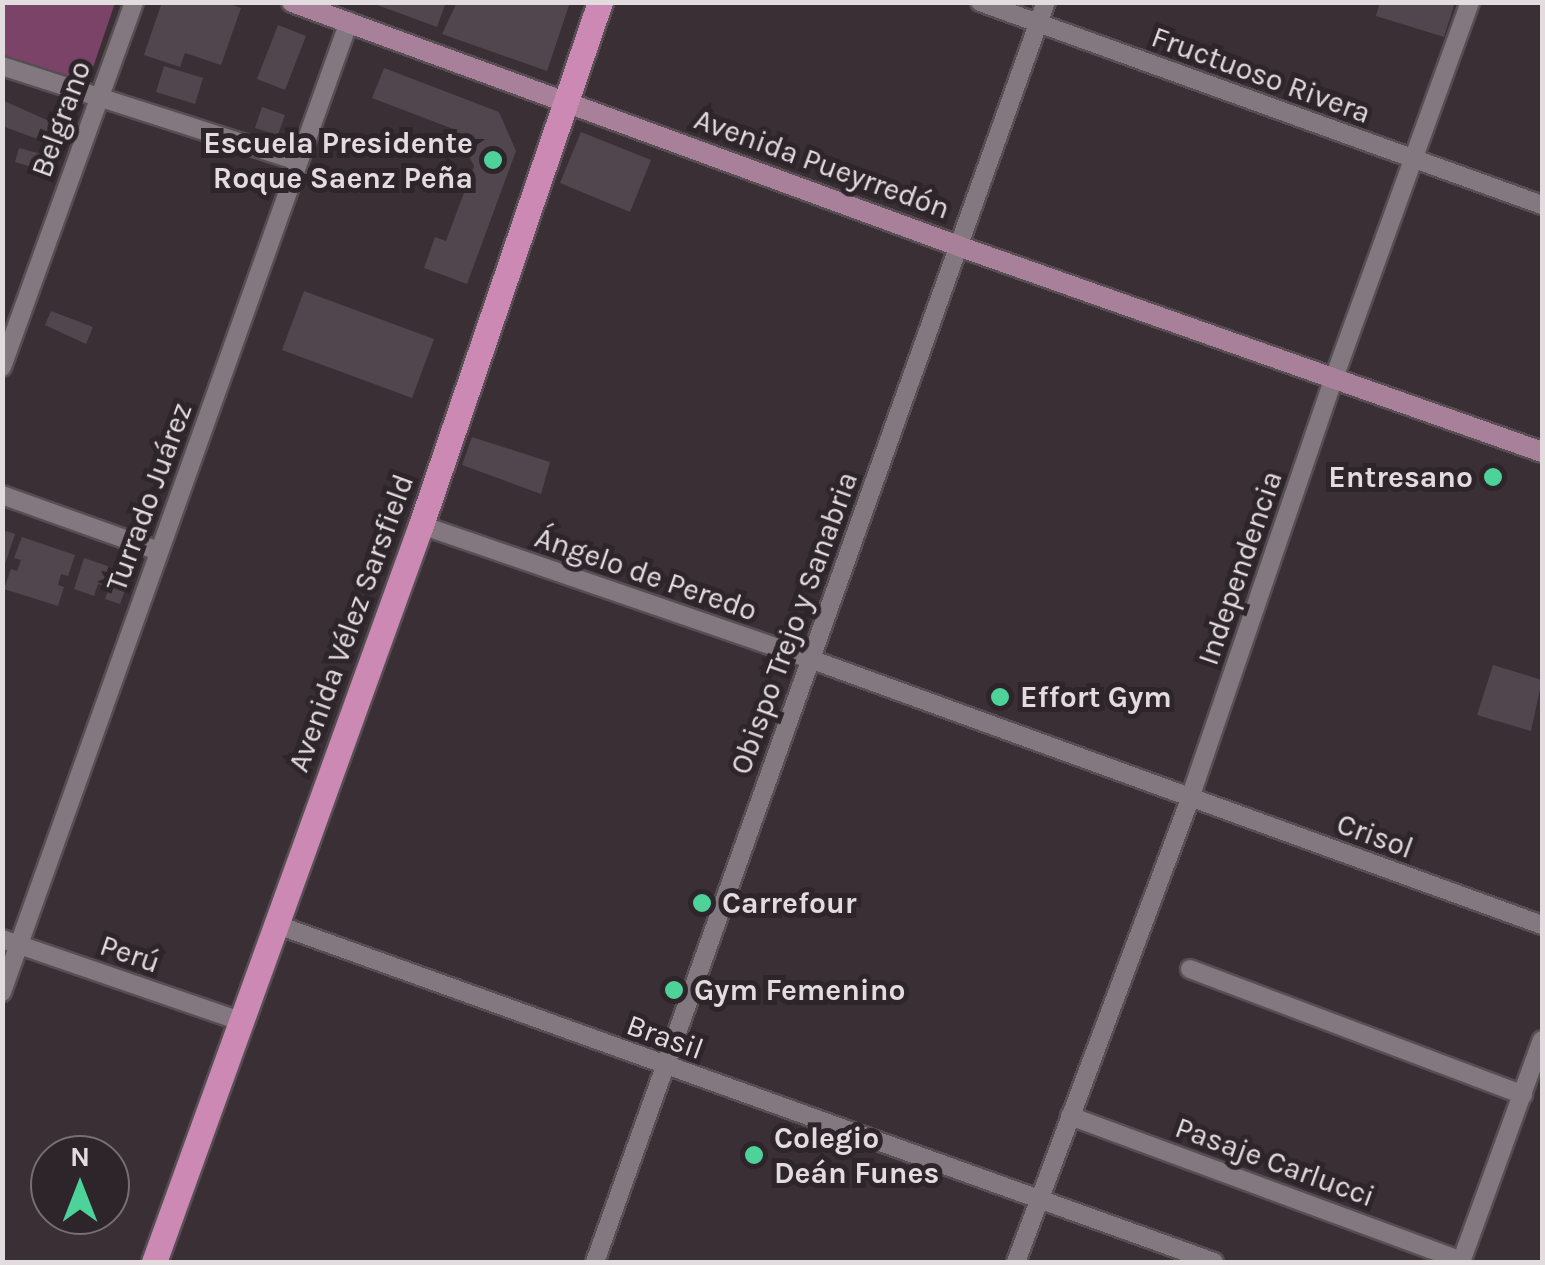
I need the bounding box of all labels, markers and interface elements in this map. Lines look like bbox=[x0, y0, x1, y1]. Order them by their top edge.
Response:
street label: Fructuoso Rivera bbox=[1147, 19, 1375, 131]
street label: Belgrano bbox=[23, 56, 99, 182]
street label: Avenida Pueyrredón bbox=[689, 101, 955, 227]
place label: Escuela Presidente Roque Saenz Peña bbox=[203, 125, 473, 196]
marker: Escuela Presidente Roque Saenz Peña bbox=[482, 149, 504, 171]
street label: Turrado Juárez bbox=[98, 398, 200, 596]
place label: Entresano bbox=[1328, 459, 1473, 495]
street label: Independencia bbox=[1190, 466, 1290, 670]
marker: Entresano bbox=[1482, 466, 1504, 488]
street label: Obispo Trejo y Sanabria bbox=[722, 467, 866, 779]
street label: Avenida Vélez Sarsfield bbox=[280, 469, 422, 777]
street label: Ángelo de Peredo bbox=[530, 519, 762, 629]
place label: Effort Gym bbox=[1020, 679, 1172, 715]
marker: Effort Gym bbox=[989, 686, 1011, 708]
street label: Crisol bbox=[1332, 806, 1418, 866]
place label: Carrefour bbox=[722, 885, 857, 921]
marker: Carrefour bbox=[691, 892, 713, 914]
street label: Perú bbox=[95, 927, 165, 981]
place label: Gym Femenino bbox=[694, 972, 905, 1008]
marker: Gym Femenino bbox=[663, 979, 685, 1001]
street label: Brasil bbox=[622, 1007, 708, 1067]
street label: Pasaje Carlucci bbox=[1170, 1109, 1380, 1215]
place label: Colegio Deán Funes bbox=[774, 1120, 939, 1190]
north arrow bbox=[30, 1135, 130, 1235]
text: N bbox=[70, 1140, 90, 1173]
marker: Colegio Deán Funes bbox=[743, 1144, 765, 1166]

